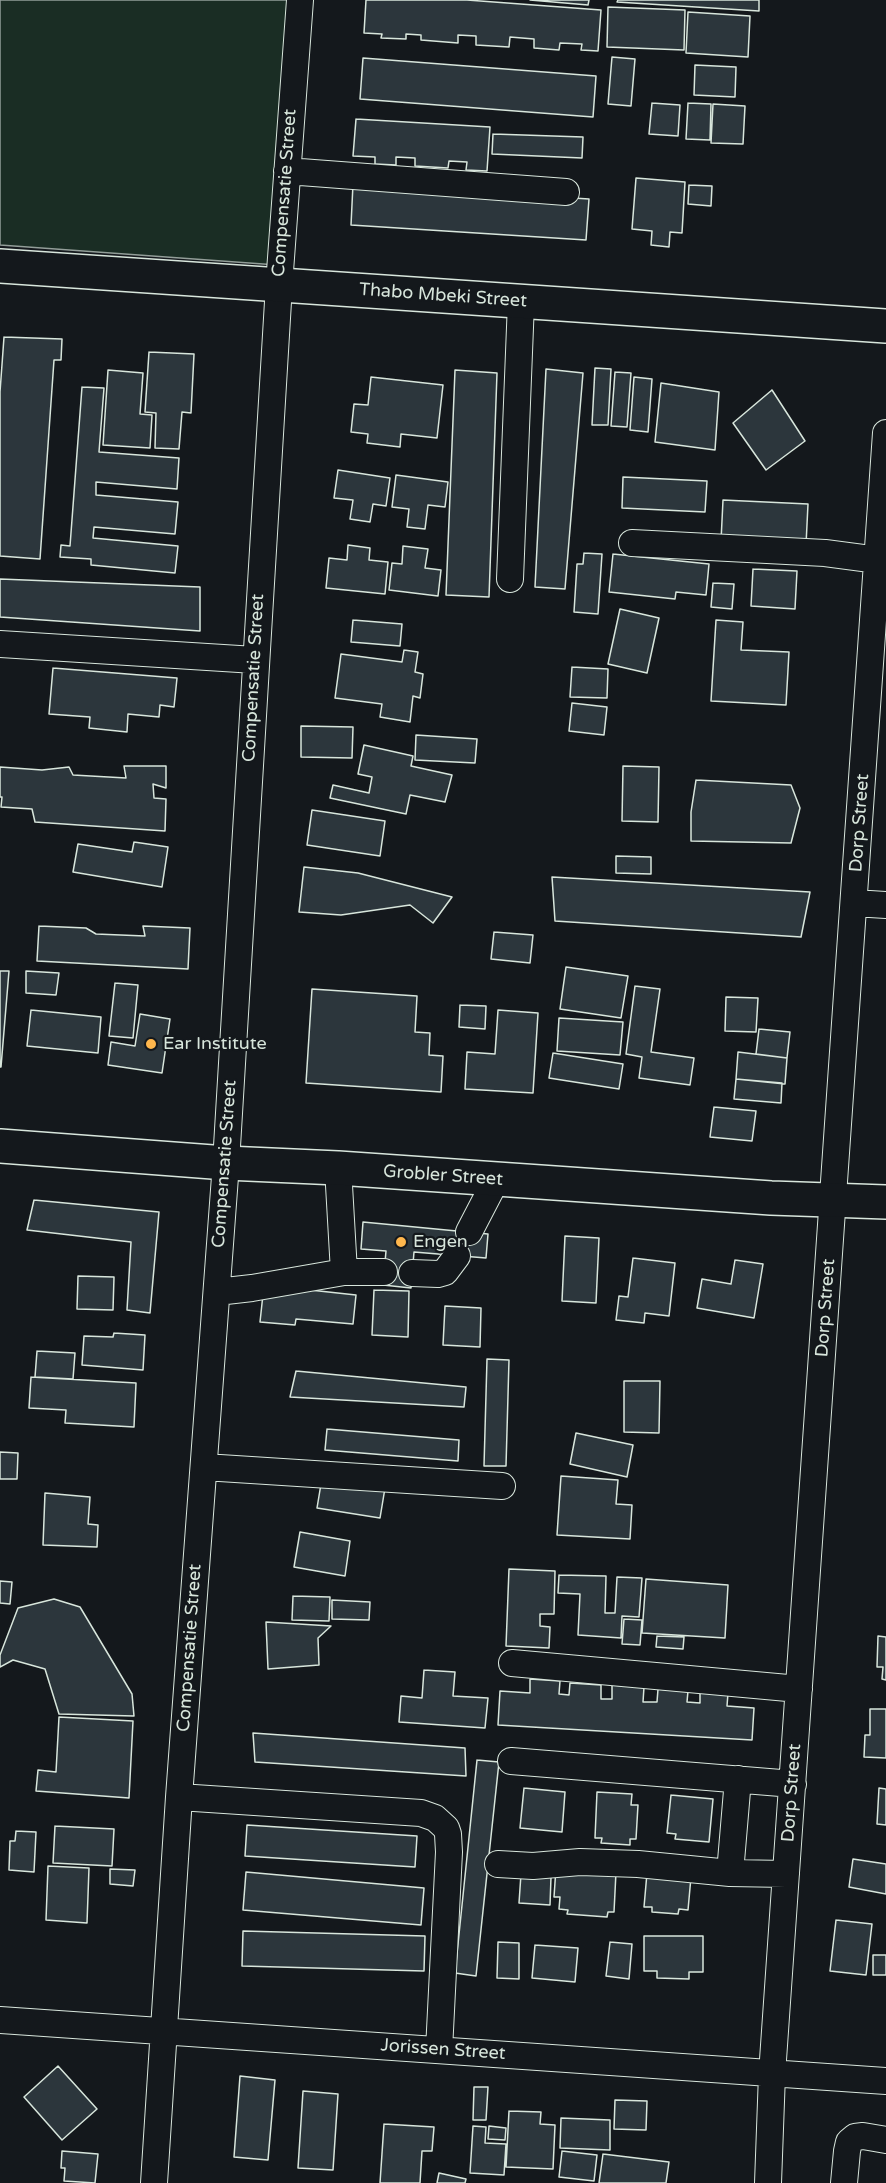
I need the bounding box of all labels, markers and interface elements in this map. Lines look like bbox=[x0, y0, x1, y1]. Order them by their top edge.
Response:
street label: Compensatie Street bbox=[268, 108, 302, 278]
street label: Thabo Mbeki Street bbox=[358, 279, 528, 313]
street label: Compensatie Street bbox=[239, 593, 269, 763]
street label: Dorp Street bbox=[846, 773, 874, 873]
place label: Ear Institute bbox=[163, 1033, 267, 1055]
marker: Ear Institute bbox=[144, 1037, 158, 1051]
street label: Compensatie Street bbox=[208, 1079, 242, 1249]
street label: Grobler Street bbox=[382, 1161, 504, 1191]
place label: Engen bbox=[413, 1231, 468, 1253]
marker: Engen bbox=[394, 1235, 408, 1249]
street label: Dorp Street bbox=[812, 1258, 840, 1358]
street label: Compensatie Street bbox=[173, 1563, 207, 1733]
street label: Dorp Street bbox=[778, 1743, 806, 1843]
street label: Jorissen Street bbox=[380, 2035, 506, 2065]

